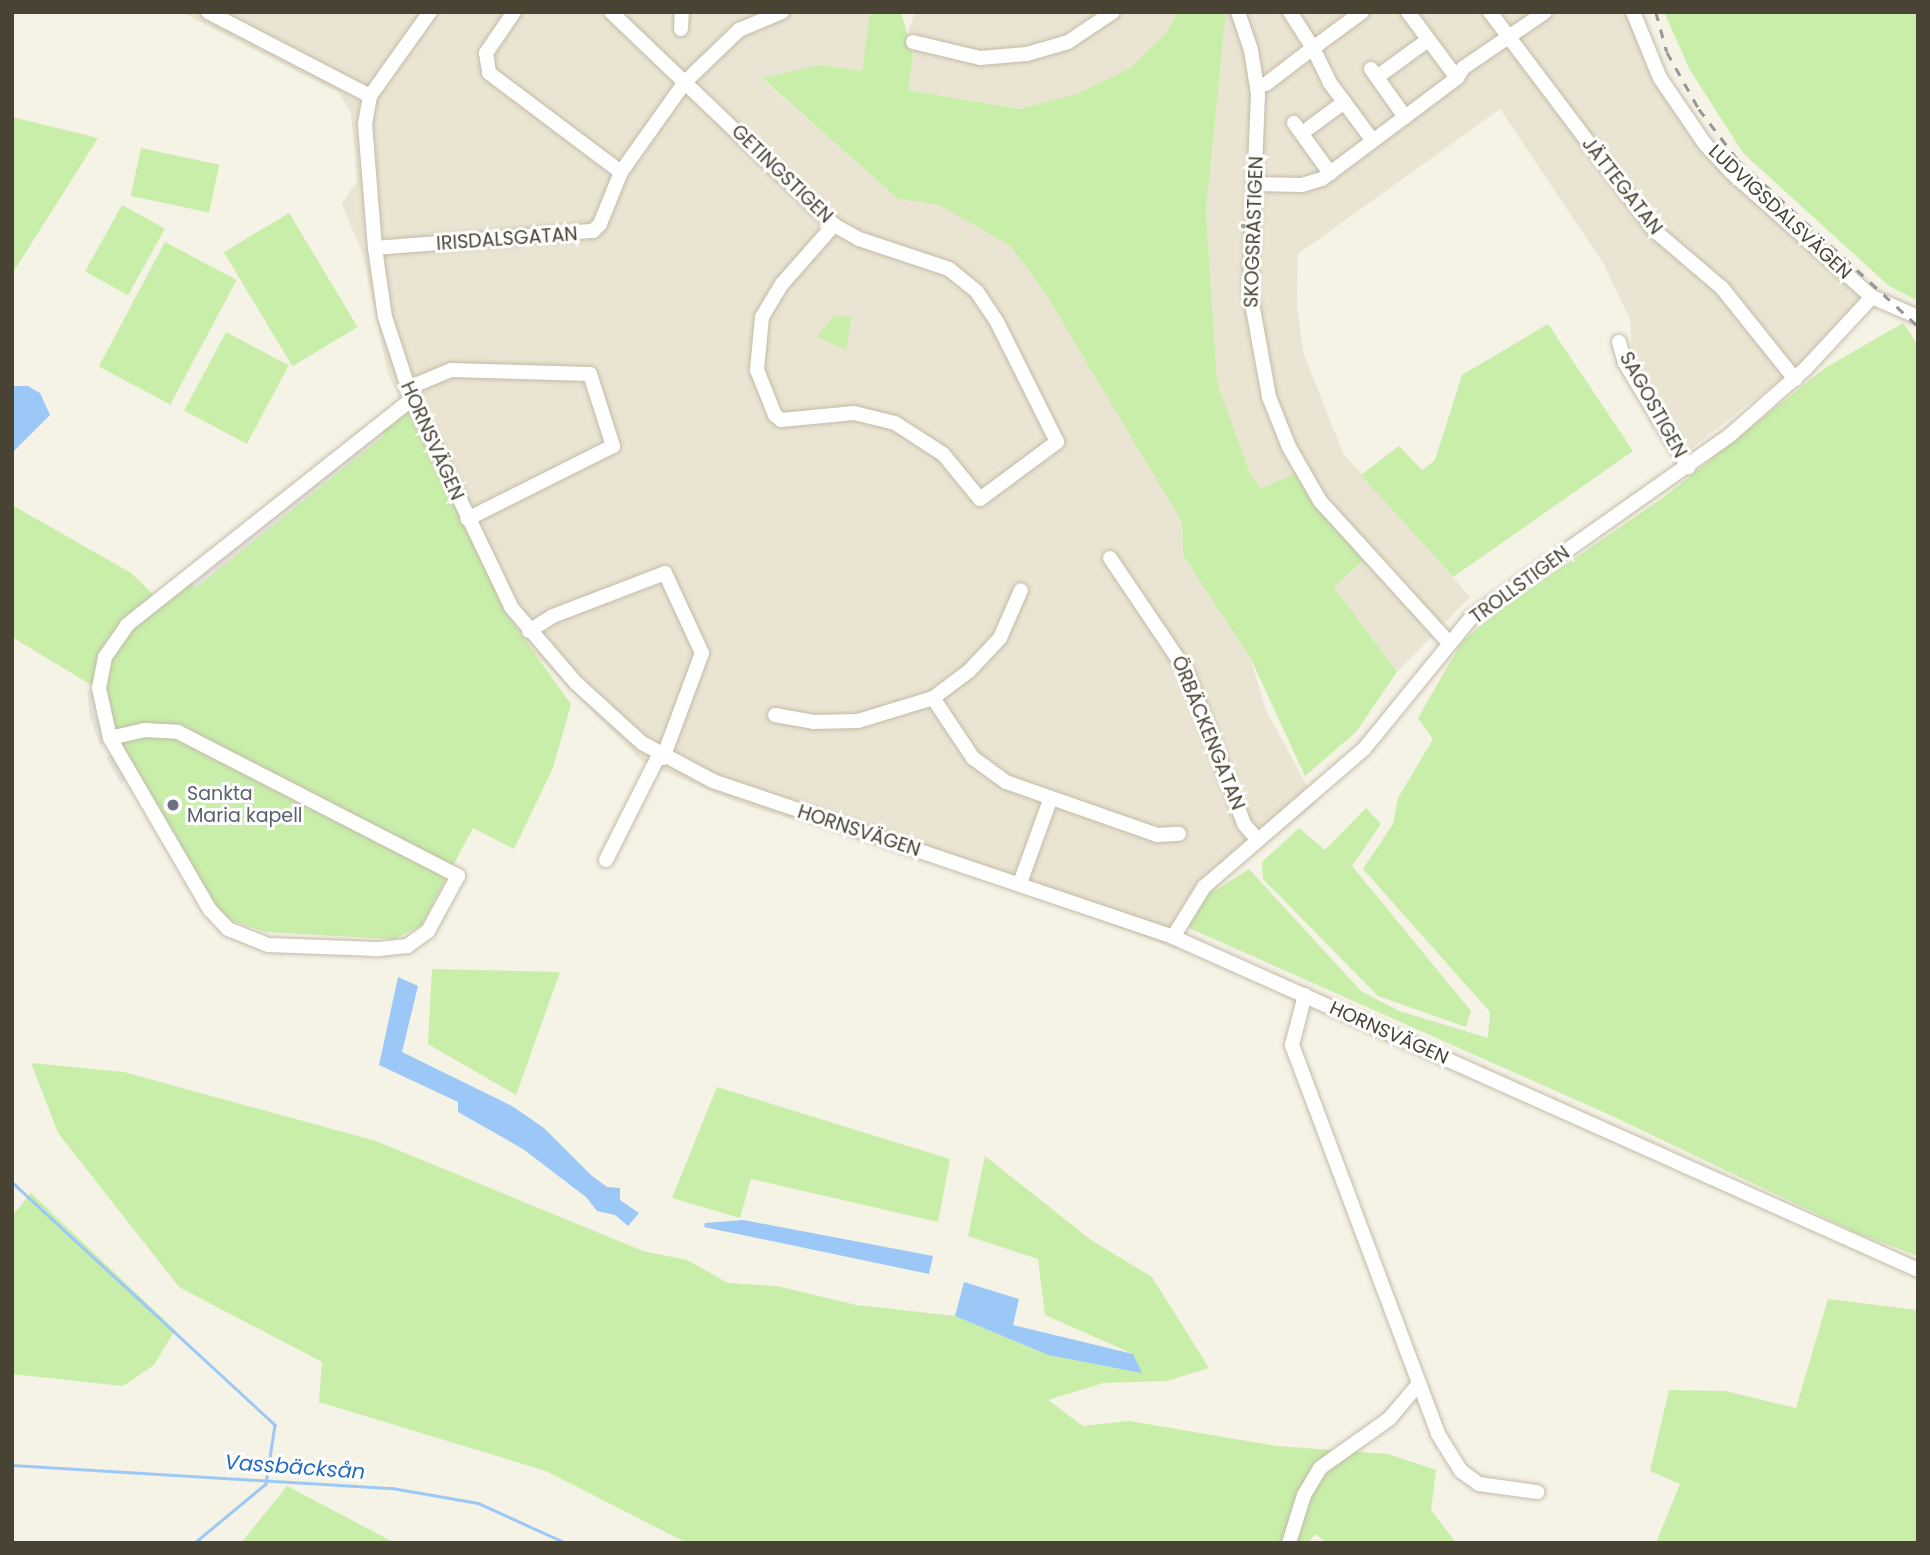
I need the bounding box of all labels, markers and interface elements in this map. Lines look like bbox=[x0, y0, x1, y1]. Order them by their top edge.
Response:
street label: GETINGSTIGEN bbox=[727, 120, 837, 228]
street label: JÄTTEGATAN bbox=[1577, 133, 1667, 239]
street label: LUDVIGSDALSVÄGEN bbox=[1704, 140, 1856, 284]
street label: SKOGSRÅSTIGEN bbox=[1240, 156, 1268, 308]
street label: IRISDALSGATAN bbox=[436, 223, 578, 255]
street label: SAGOSTIGEN bbox=[1615, 348, 1691, 462]
street label: HORNSVÄGEN bbox=[396, 378, 468, 504]
street label: TROLLSTIGEN bbox=[1466, 541, 1574, 629]
street label: ÖRBÄCKENGATAN bbox=[1167, 653, 1249, 813]
place label: Sankta Maria kapell bbox=[187, 783, 302, 827]
marker: Sankta Maria kapell bbox=[165, 797, 181, 813]
street label: HORNSVÄGEN bbox=[795, 800, 923, 862]
street label: HORNSVÄGEN bbox=[1326, 997, 1452, 1069]
water label: Vassbäcksån bbox=[224, 1450, 366, 1484]

